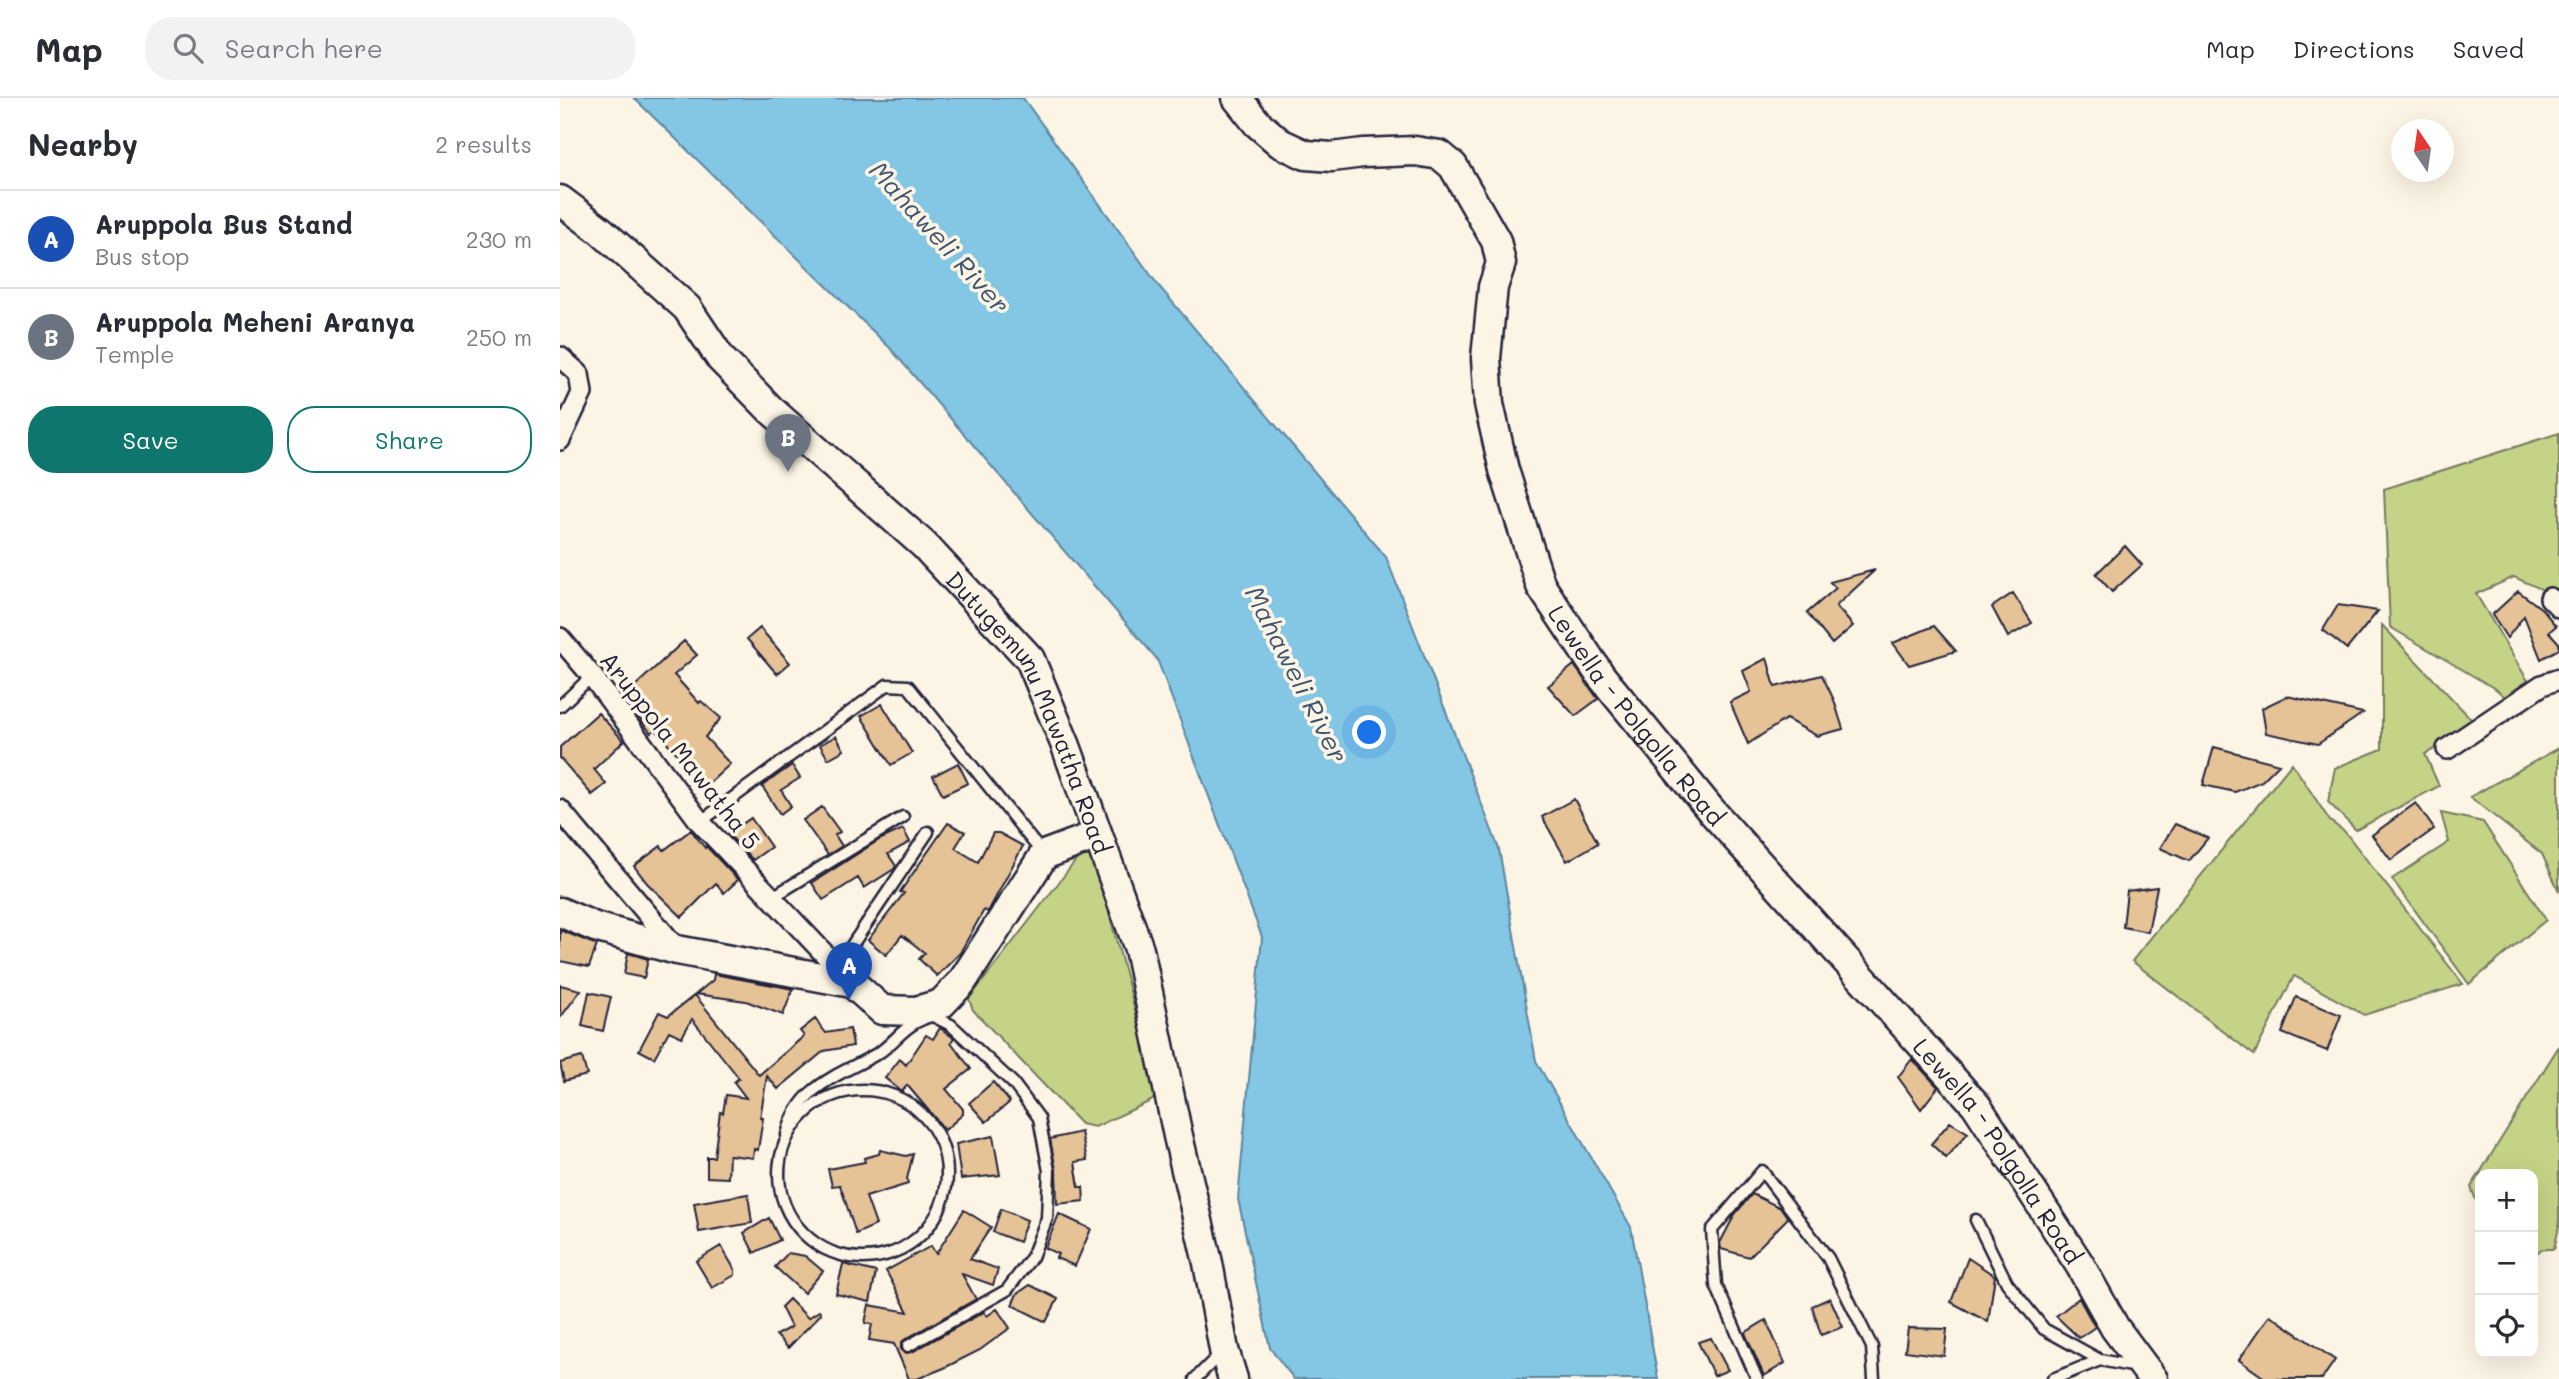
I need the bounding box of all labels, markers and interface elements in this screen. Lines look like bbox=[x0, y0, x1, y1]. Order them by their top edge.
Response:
search box bbox=[145, 17, 635, 80]
text: Map bbox=[35, 27, 103, 70]
icon: search bbox=[169, 29, 207, 67]
text: Search here bbox=[225, 31, 383, 65]
text: Map bbox=[2206, 33, 2255, 64]
text: Directions bbox=[2293, 33, 2415, 64]
text: Saved bbox=[2453, 33, 2524, 64]
north arrow bbox=[2391, 119, 2454, 182]
text: Nearby bbox=[28, 124, 138, 164]
text: 2 results bbox=[435, 129, 532, 159]
water label: Mahaweli River bbox=[862, 153, 1018, 321]
text: Aruppola Bus Stand bbox=[95, 207, 353, 241]
text: A bbox=[43, 224, 59, 254]
text: 230 m bbox=[466, 224, 532, 254]
text: Bus stop bbox=[95, 241, 190, 271]
text: Aruppola Meheni Aranya bbox=[95, 305, 415, 339]
text: B bbox=[43, 322, 59, 352]
text: 250 m bbox=[466, 322, 532, 352]
text: Temple bbox=[95, 339, 175, 369]
button: Save bbox=[28, 406, 273, 473]
button: Share bbox=[287, 406, 532, 473]
pin: B bbox=[765, 414, 811, 472]
street label: Dutugemunu Mawatha Road bbox=[940, 564, 1119, 858]
water label: Mahaweli River bbox=[1238, 580, 1356, 768]
street label: Lewella - Polgolla Road bbox=[1542, 599, 1732, 832]
street label: Aruppola Mawatha 5 bbox=[594, 645, 768, 855]
your location bbox=[1352, 715, 1386, 749]
pin: A bbox=[826, 942, 872, 1000]
street label: Lewella - Polgolla Road bbox=[1907, 1031, 2090, 1269]
map controls bbox=[2475, 1169, 2538, 1358]
button: + bbox=[2475, 1169, 2538, 1232]
button: − bbox=[2475, 1232, 2538, 1295]
button: locate bbox=[2475, 1295, 2538, 1358]

